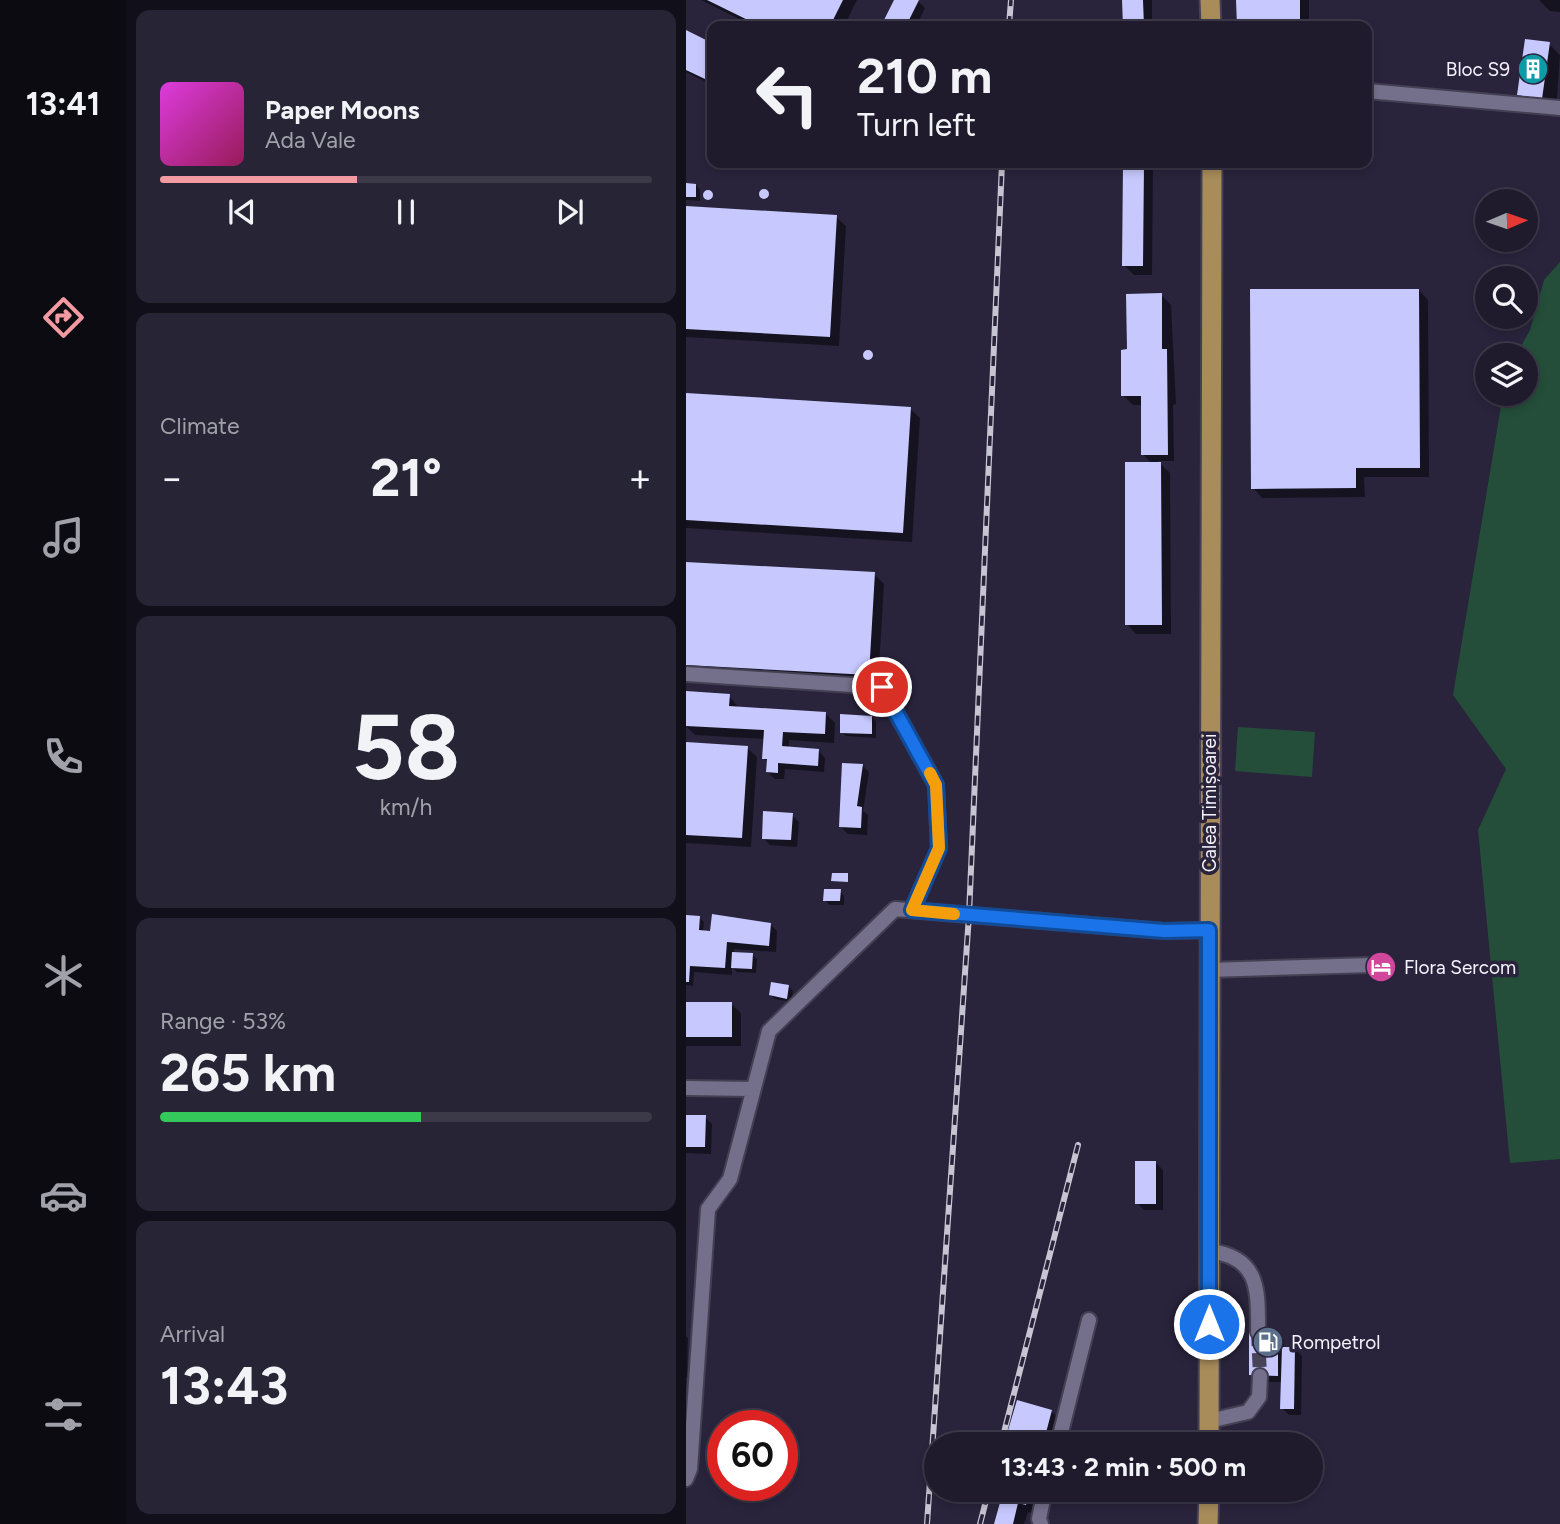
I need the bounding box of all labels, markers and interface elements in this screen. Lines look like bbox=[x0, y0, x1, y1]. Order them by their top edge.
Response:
text: 210 m bbox=[857, 46, 992, 105]
icon: left bbox=[742, 49, 833, 140]
building icon: Bloc S9 bbox=[1516, 52, 1550, 86]
place label: Bloc S9 bbox=[1446, 58, 1510, 81]
text: 13:41 bbox=[26, 85, 100, 123]
text: Paper Moons bbox=[265, 94, 420, 126]
text: Turn left bbox=[857, 106, 976, 144]
text: Ada Vale bbox=[265, 126, 356, 154]
north arrow bbox=[1475, 189, 1538, 252]
map controls bbox=[1475, 189, 1538, 406]
icon: previous bbox=[223, 193, 261, 231]
icon: pause bbox=[387, 193, 425, 231]
icon: next bbox=[551, 193, 589, 231]
button: search bbox=[1475, 266, 1538, 329]
icon: directions bbox=[39, 293, 88, 342]
button: layers bbox=[1475, 343, 1538, 406]
text: Climate bbox=[160, 412, 239, 440]
text: 21° bbox=[370, 447, 442, 509]
text: − bbox=[160, 455, 184, 501]
text: + bbox=[628, 455, 652, 501]
icon: music bbox=[39, 513, 88, 562]
pin bbox=[852, 657, 912, 717]
icon: arrive bbox=[863, 668, 901, 706]
text: 58 bbox=[352, 693, 460, 802]
icon: phone bbox=[39, 732, 88, 781]
street label: Calea Timișoarei bbox=[1198, 734, 1221, 872]
text: km/h bbox=[380, 793, 432, 821]
hotel icon: Flora Sercom bbox=[1364, 950, 1398, 984]
icon: climate bbox=[39, 951, 88, 1000]
place label: Flora Sercom bbox=[1404, 956, 1516, 979]
text: Range · 53% bbox=[160, 1007, 286, 1035]
text: 265 km bbox=[160, 1042, 336, 1104]
icon: car bbox=[39, 1171, 88, 1220]
position arrow bbox=[1172, 1287, 1246, 1361]
text: Arrival bbox=[160, 1320, 225, 1348]
fuel station icon: Rompetrol bbox=[1251, 1325, 1285, 1359]
place label: Rompetrol bbox=[1291, 1331, 1381, 1354]
text: 13:43 bbox=[160, 1355, 288, 1417]
icon: filters bbox=[39, 1390, 88, 1439]
speed limit sign: 60 bbox=[707, 1410, 798, 1501]
text: 13:43 · 2 min · 500 m bbox=[1001, 1451, 1246, 1483]

